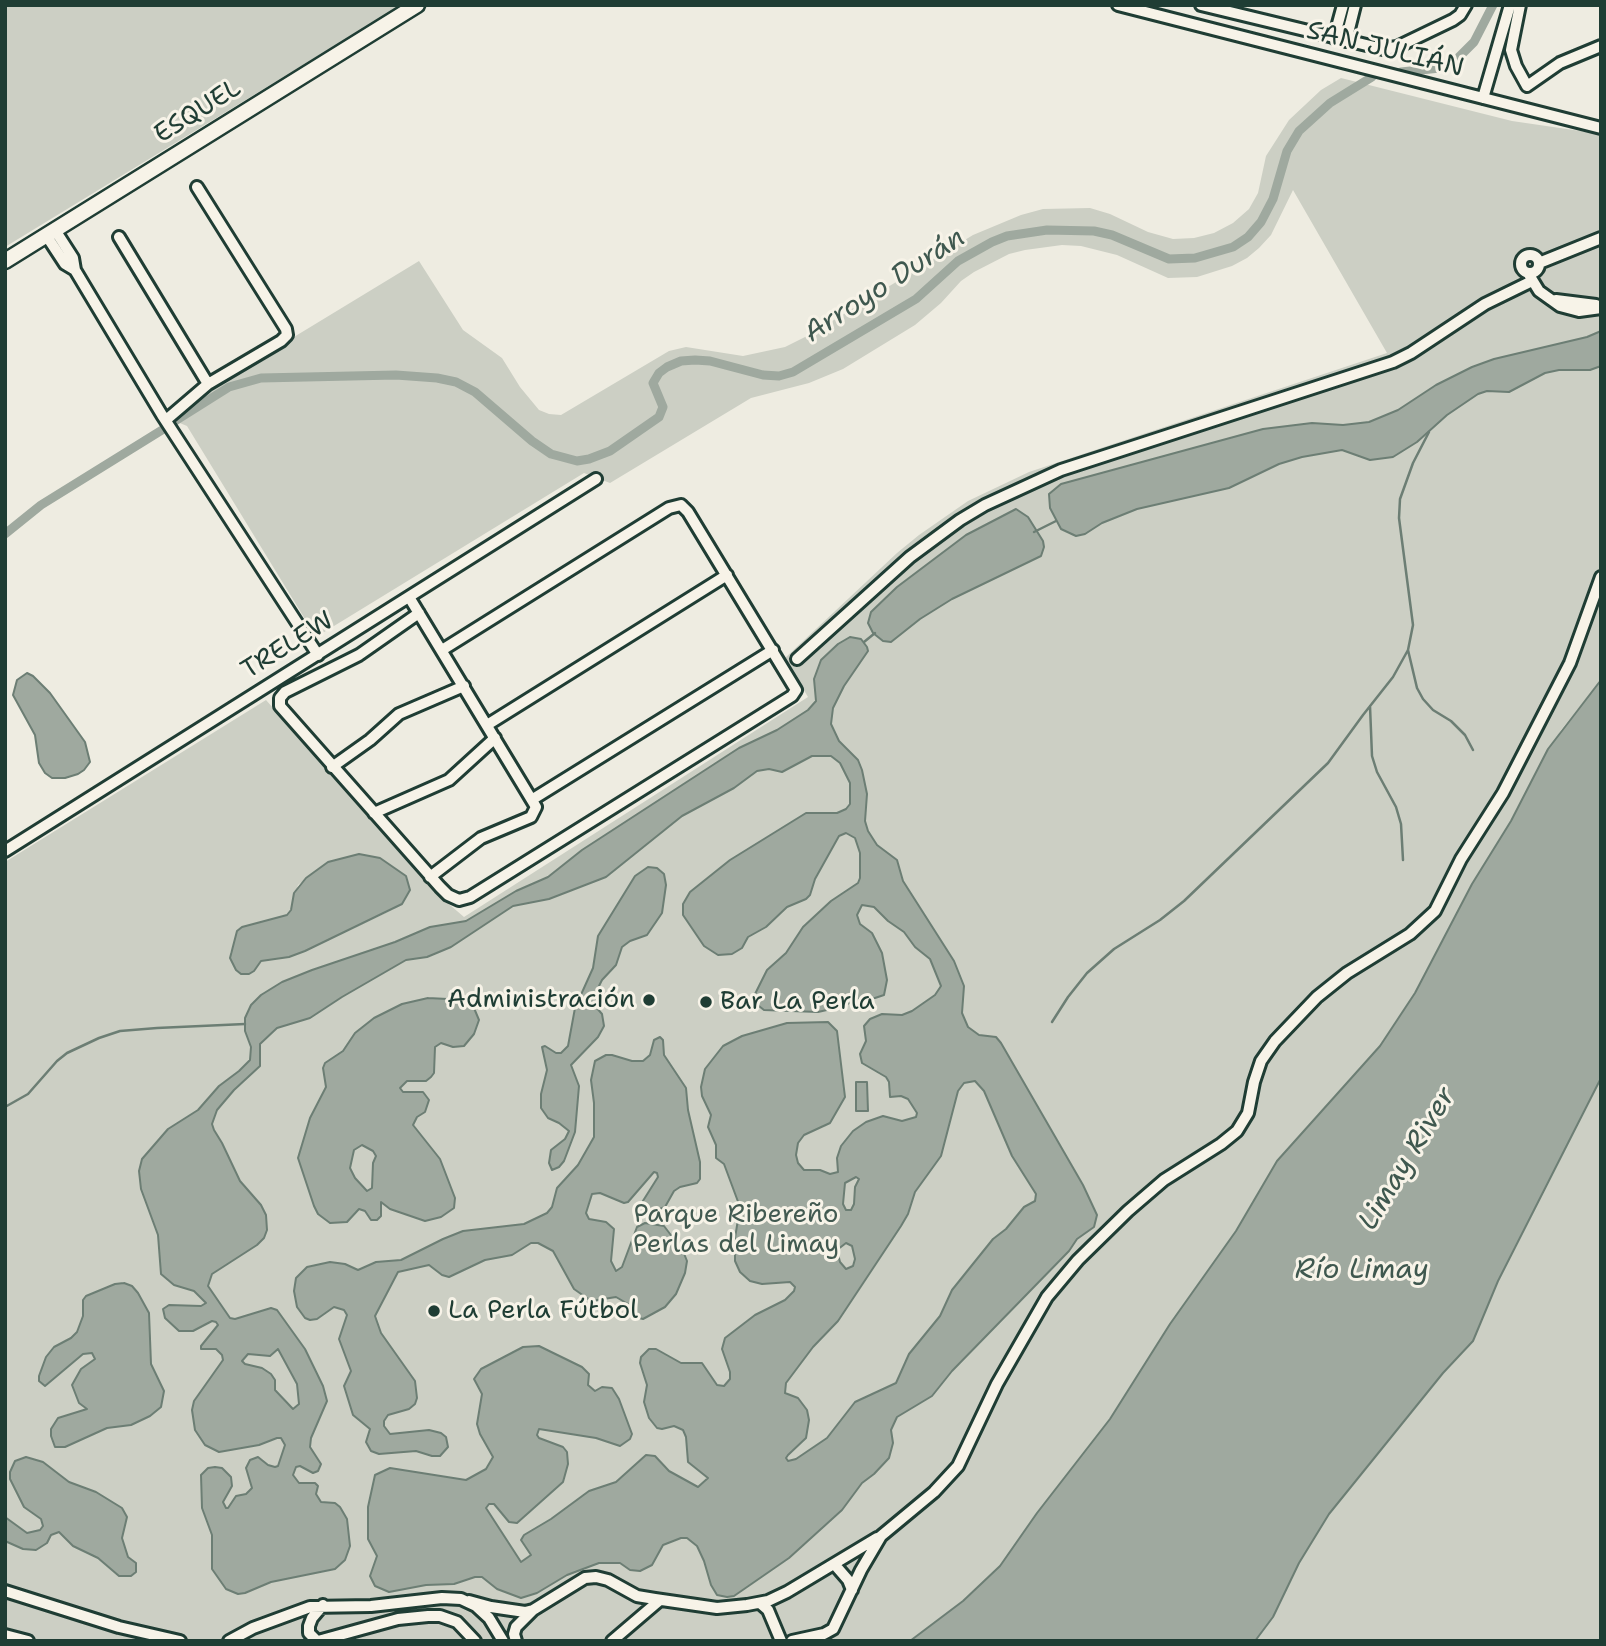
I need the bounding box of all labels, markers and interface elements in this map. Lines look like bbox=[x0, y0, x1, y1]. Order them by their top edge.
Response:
street label: SAN JULIÁN bbox=[1303, 15, 1467, 85]
street label: ESQUEL bbox=[149, 73, 247, 151]
water label: Arroyo Durán bbox=[798, 221, 972, 351]
street label: TRELEW bbox=[236, 606, 340, 686]
place label: Administración bbox=[447, 984, 635, 1016]
place label: Bar La Perla bbox=[720, 986, 875, 1018]
marker: Administración bbox=[641, 992, 657, 1008]
marker: Bar La Perla bbox=[698, 994, 714, 1010]
water label: Limay River bbox=[1352, 1081, 1464, 1237]
park label: Parque Ribereño Perlas del Limay bbox=[633, 1199, 839, 1260]
water label: Río Limay bbox=[1295, 1254, 1429, 1288]
place label: La Perla Fútbol bbox=[448, 1295, 638, 1327]
marker: La Perla Fútbol bbox=[426, 1303, 442, 1319]

